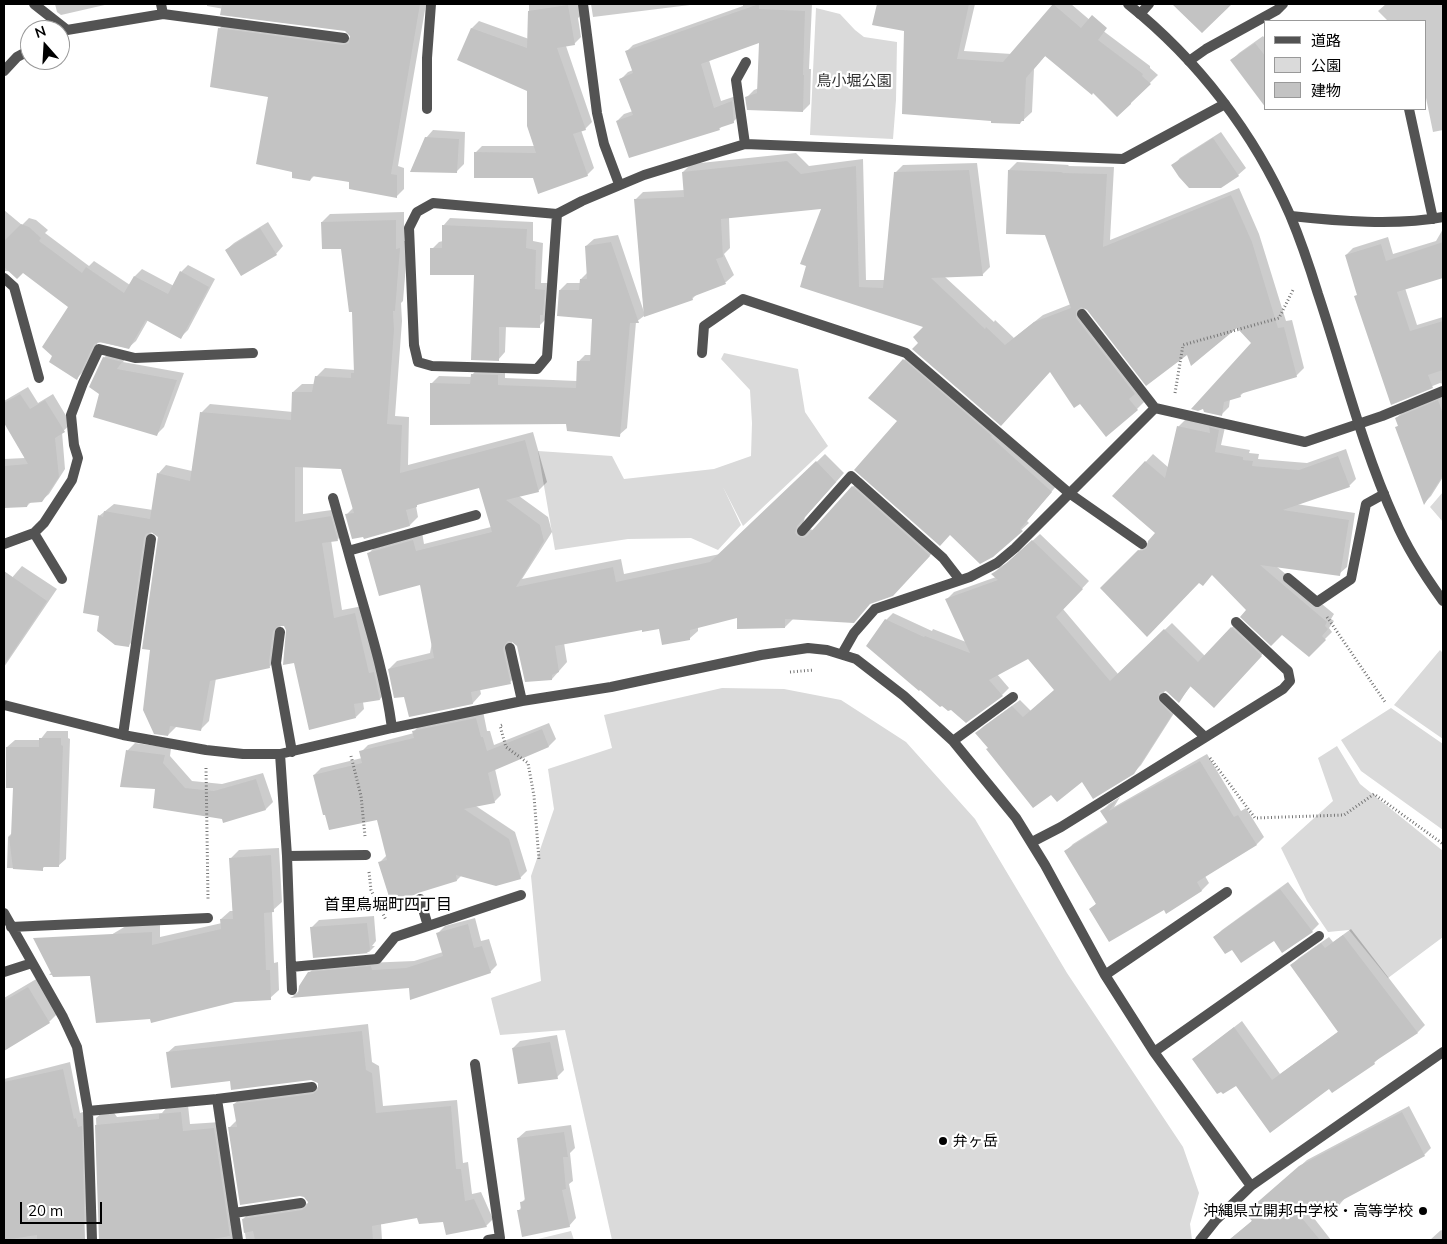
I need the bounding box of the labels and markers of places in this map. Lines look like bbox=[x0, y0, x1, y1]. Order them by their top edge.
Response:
place label: 弁ヶ岳 bbox=[953, 1132, 998, 1150]
marker: 弁ヶ岳 bbox=[937, 1135, 949, 1147]
place label: 沖縄県立開邦中学校・高等学校 bbox=[1203, 1202, 1413, 1220]
marker: 沖縄県立開邦中学校・高等学校 bbox=[1417, 1205, 1429, 1217]

